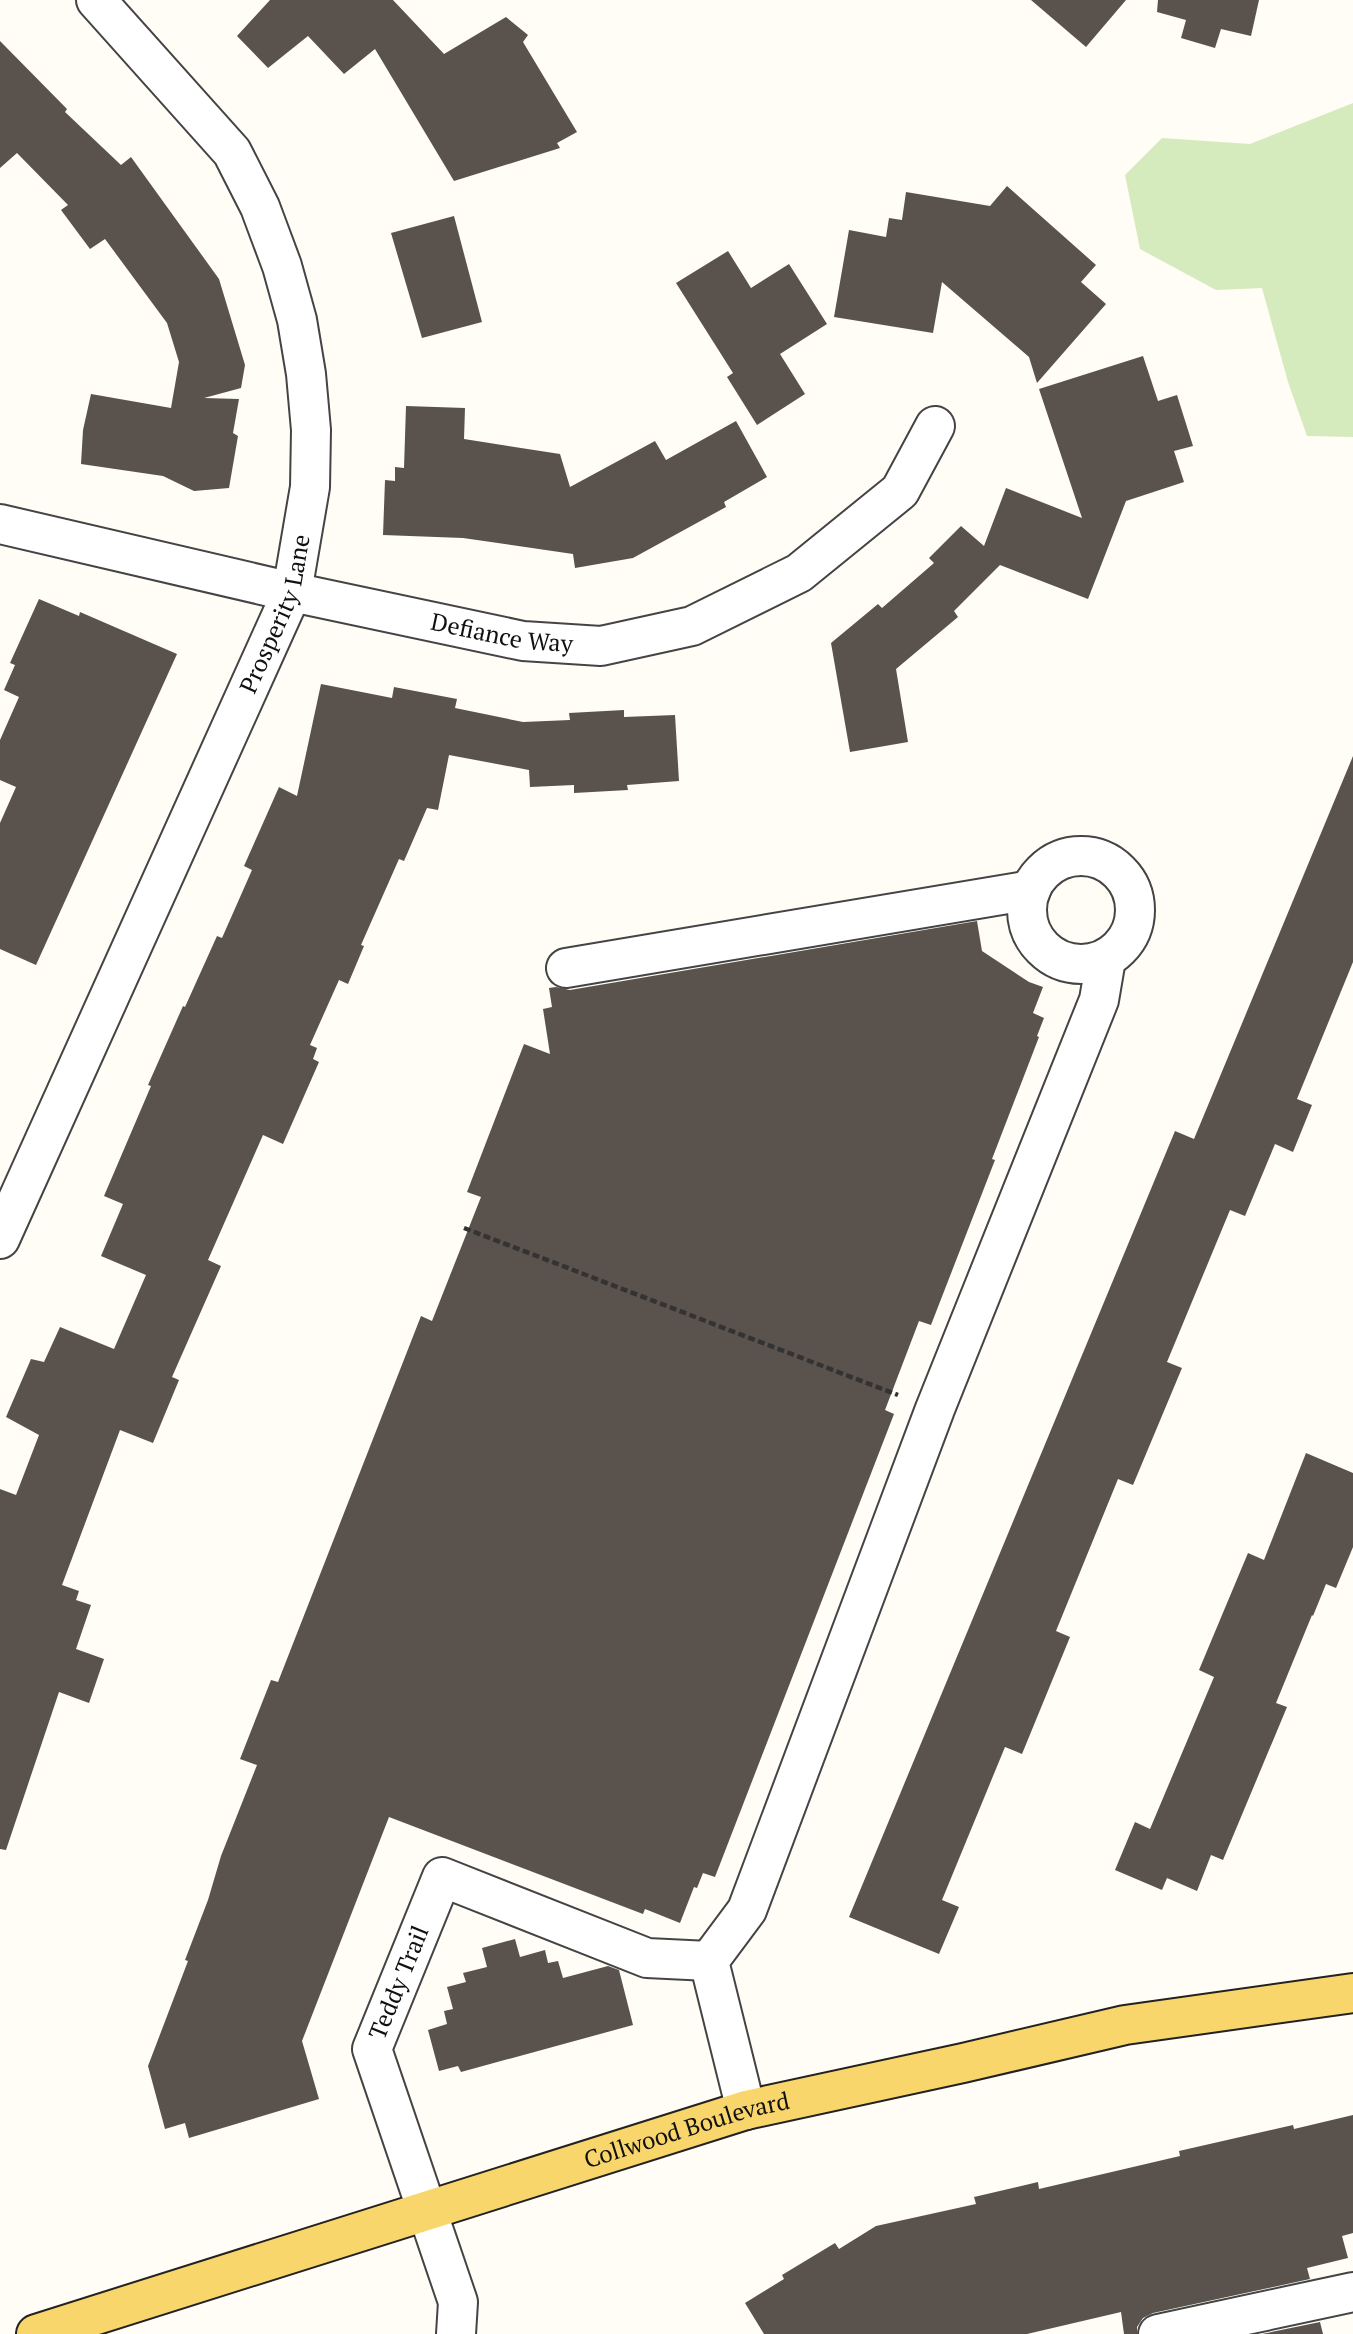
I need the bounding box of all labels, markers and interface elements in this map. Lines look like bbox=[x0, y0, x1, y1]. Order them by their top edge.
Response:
street label: Prosperity Lane bbox=[231, 532, 317, 698]
street label: Defiance Way bbox=[428, 605, 575, 659]
street label: Teddy Trail bbox=[361, 1921, 436, 2044]
street label: Collwood Boulevard bbox=[580, 2084, 792, 2175]

